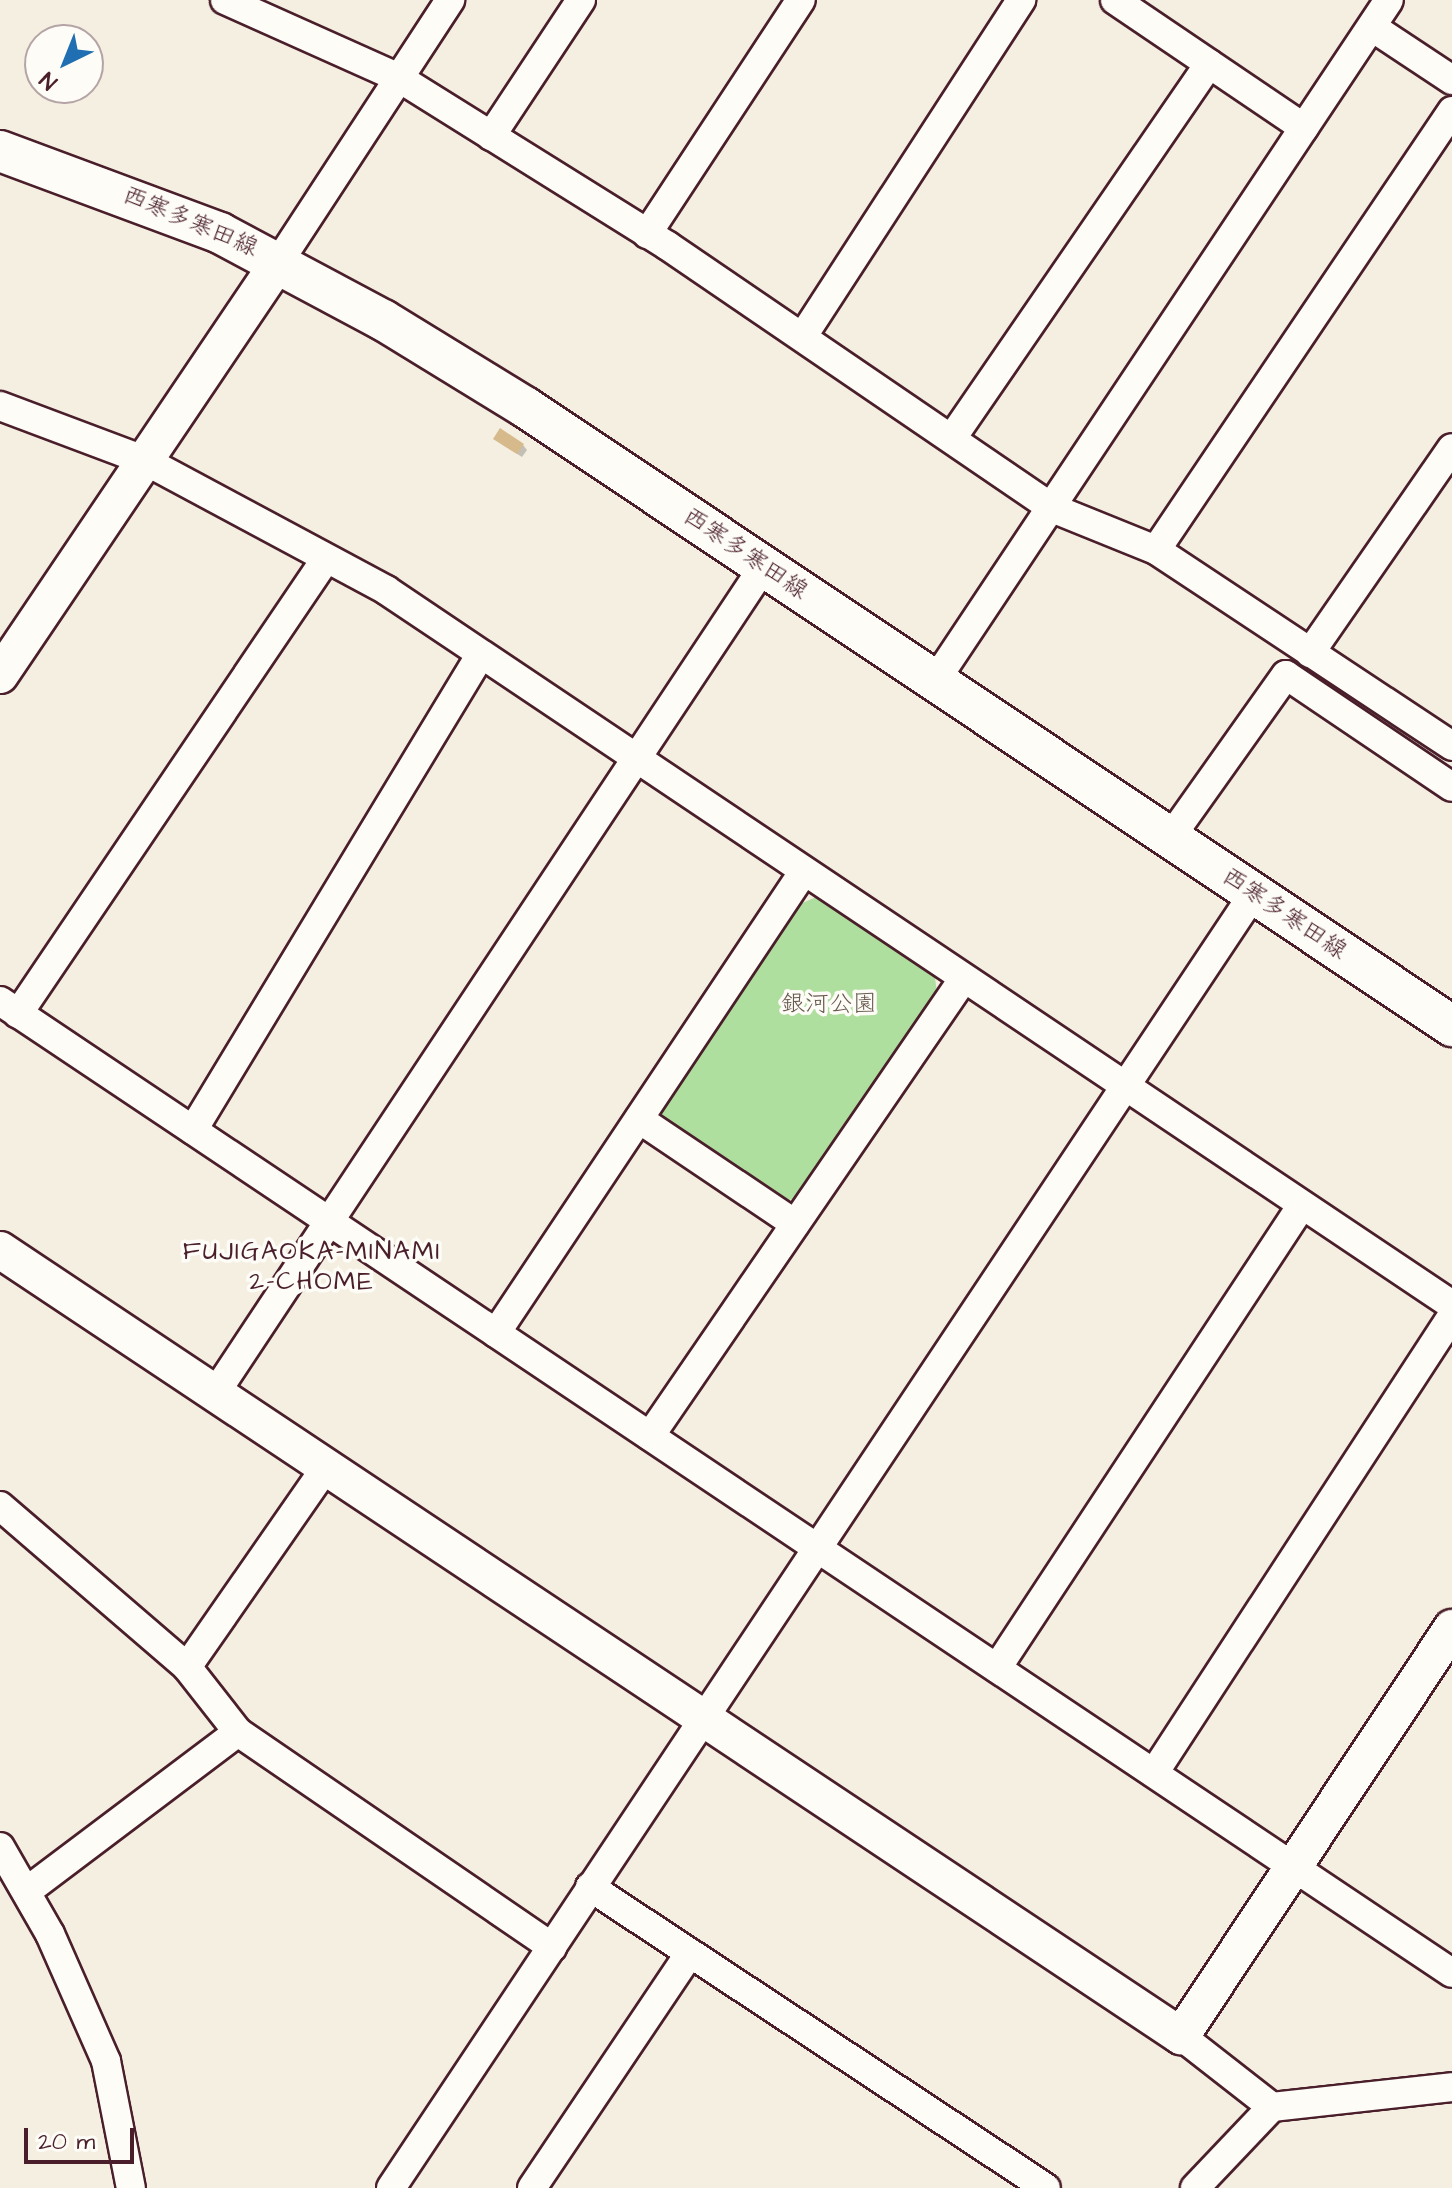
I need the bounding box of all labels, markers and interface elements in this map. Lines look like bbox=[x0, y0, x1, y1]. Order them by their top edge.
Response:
north arrow bbox=[24, 24, 104, 104]
text: N bbox=[33, 64, 64, 97]
street label: 西寒多寒田線 bbox=[118, 181, 262, 263]
street label: 西寒多寒田線 bbox=[677, 502, 813, 606]
street label: 西寒多寒田線 bbox=[1216, 862, 1352, 966]
park label: 銀河公園 bbox=[781, 991, 877, 1019]
district label: FUJIGAOKA-MINAMI 2-CHOME bbox=[183, 1236, 441, 1298]
scale bar bbox=[28, 2112, 138, 2162]
text: 20 m bbox=[38, 2125, 95, 2159]

